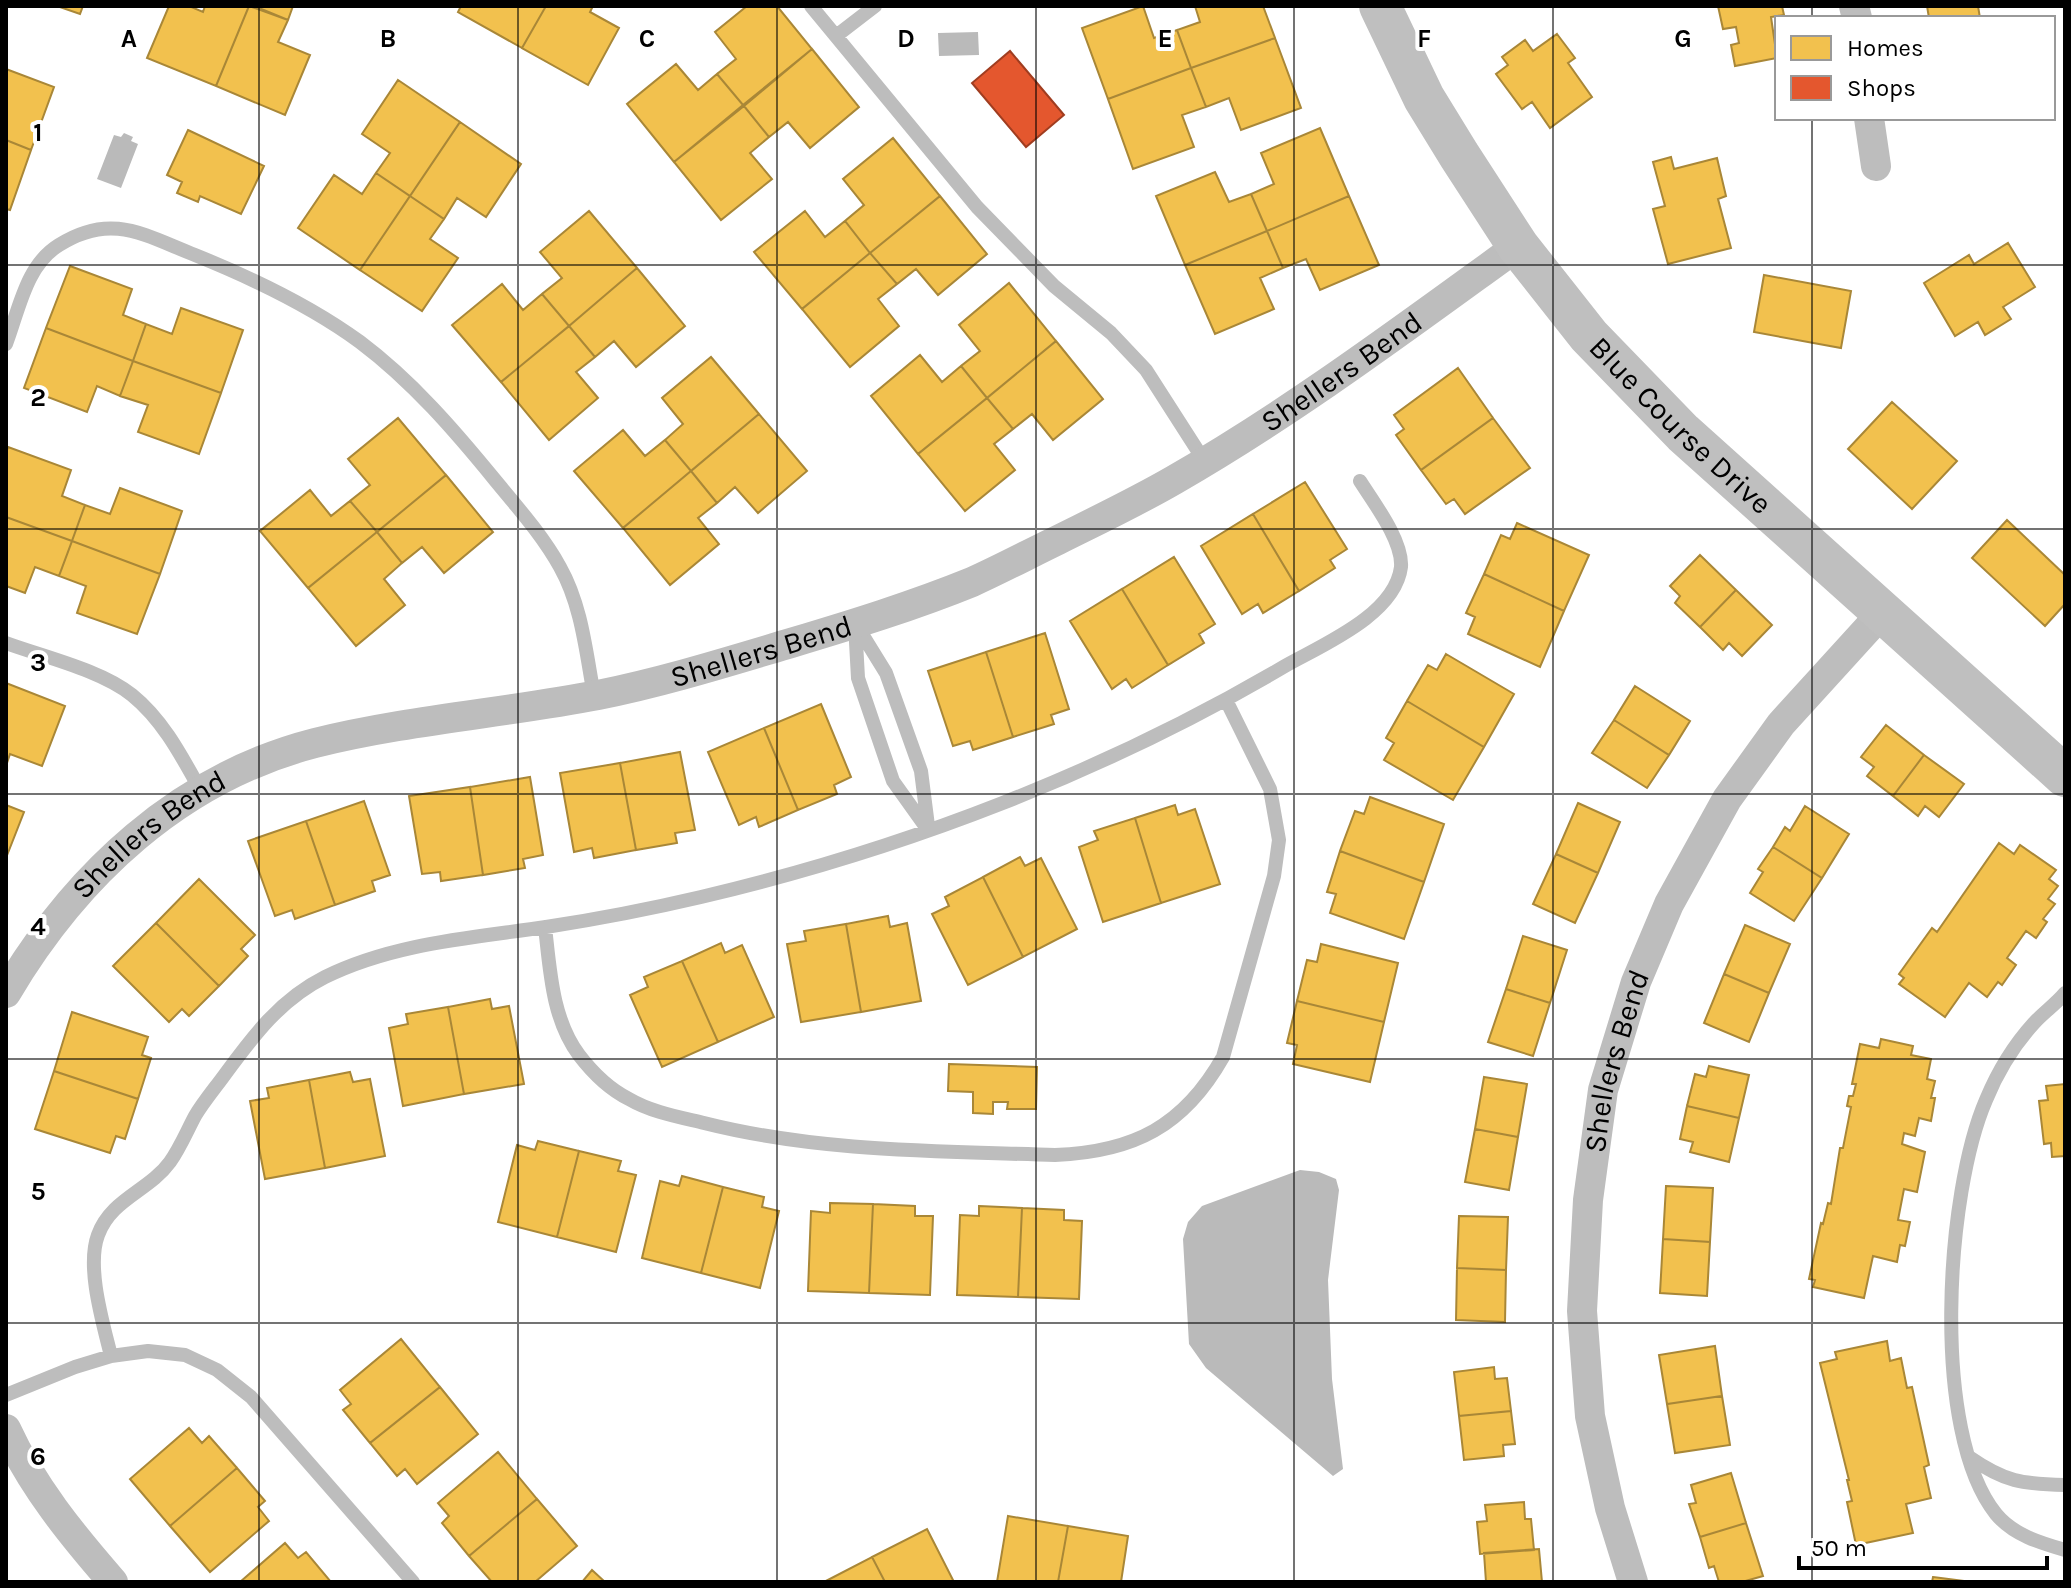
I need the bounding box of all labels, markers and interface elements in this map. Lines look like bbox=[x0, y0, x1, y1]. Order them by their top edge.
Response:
legend bbox=[1775, 16, 2055, 120]
text: A bbox=[121, 23, 137, 54]
text: B bbox=[380, 23, 396, 54]
text: C bbox=[639, 23, 655, 54]
text: D bbox=[897, 23, 915, 54]
text: E bbox=[1157, 23, 1173, 54]
text: F bbox=[1417, 23, 1431, 54]
text: G bbox=[1674, 23, 1692, 54]
text: Homes bbox=[1847, 34, 1924, 62]
text: Shops bbox=[1847, 74, 1916, 102]
text: 1 bbox=[33, 117, 43, 148]
street label: Shellers Bend bbox=[1254, 304, 1429, 440]
street label: Blue Course Drive bbox=[1582, 329, 1779, 522]
text: 2 bbox=[30, 382, 46, 413]
street label: Shellers Bend bbox=[666, 608, 856, 695]
text: 3 bbox=[30, 647, 46, 678]
street label: Shellers Bend bbox=[64, 762, 232, 906]
text: 4 bbox=[30, 911, 46, 942]
street label: Shellers Bend bbox=[1577, 964, 1657, 1155]
text: 5 bbox=[30, 1176, 46, 1207]
text: 6 bbox=[30, 1441, 46, 1472]
scale bar bbox=[1799, 1520, 2047, 1570]
text: 50 m bbox=[1811, 1534, 1867, 1562]

